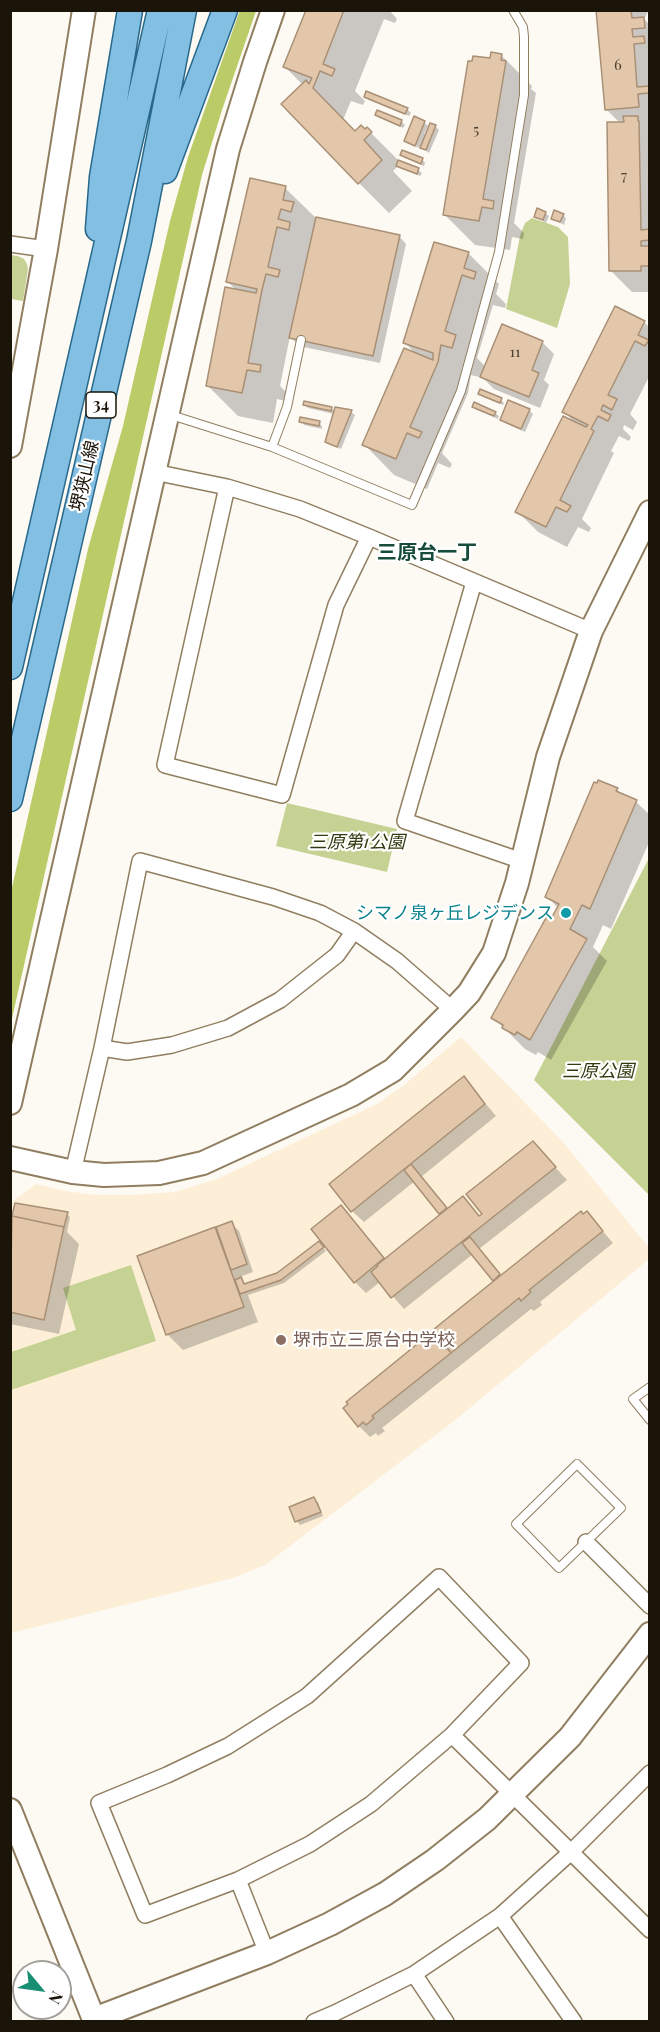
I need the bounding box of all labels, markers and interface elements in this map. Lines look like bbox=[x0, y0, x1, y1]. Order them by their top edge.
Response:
house number: 6 bbox=[614, 56, 622, 74]
house number: 5 bbox=[473, 121, 479, 139]
house number: 7 bbox=[621, 167, 627, 185]
house number: 11 bbox=[509, 343, 521, 361]
road number: 34 bbox=[86, 392, 116, 418]
street label: 堺狭山線 bbox=[66, 438, 104, 514]
district label: 三原台一丁 bbox=[377, 541, 477, 565]
park label: 三原第1公園 bbox=[309, 831, 405, 853]
place label: シマノ泉ヶ丘レジデンス bbox=[356, 902, 554, 924]
marker: シマノ泉ヶ丘レジデンス bbox=[559, 906, 573, 920]
park label: 三原公園 bbox=[562, 1060, 634, 1082]
place label: 堺市立三原台中学校 bbox=[293, 1329, 455, 1351]
marker: 堺市立三原台中学校 bbox=[274, 1333, 288, 1347]
north arrow bbox=[12, 1960, 72, 2020]
text: N bbox=[44, 1988, 68, 2008]

